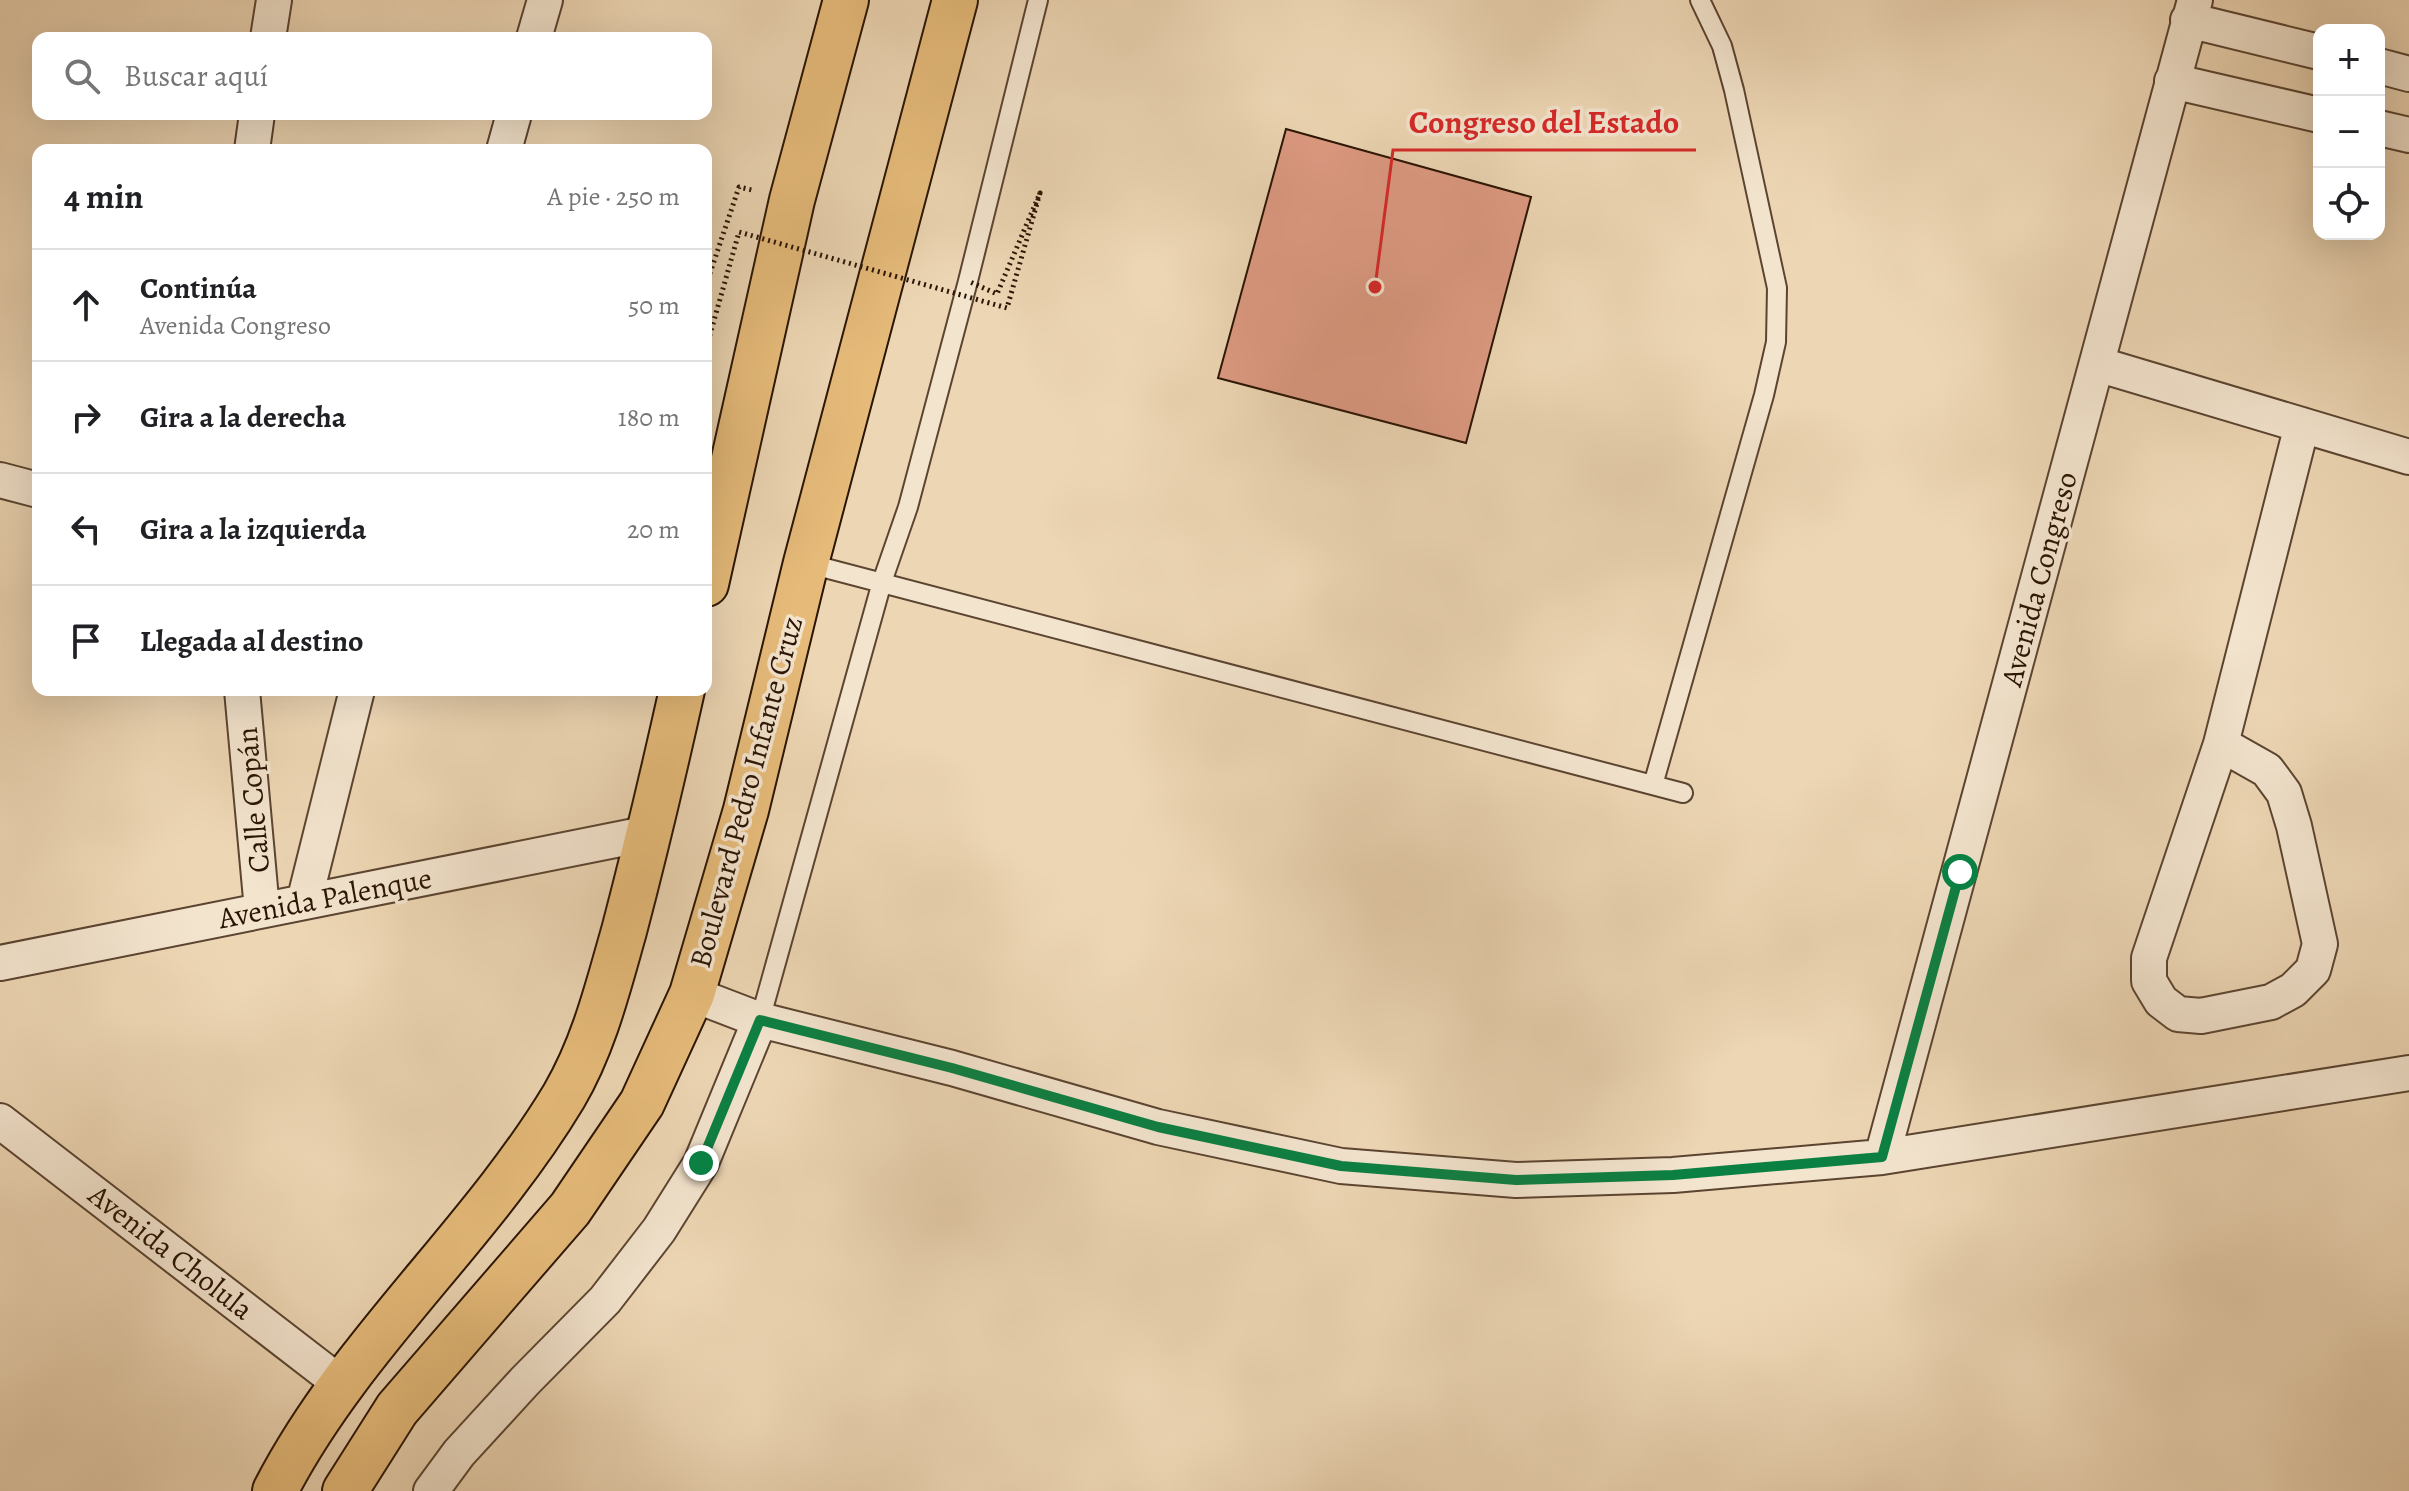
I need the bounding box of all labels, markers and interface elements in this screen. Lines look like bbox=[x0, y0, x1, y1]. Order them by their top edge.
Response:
map controls bbox=[2313, 24, 2385, 240]
button: + bbox=[2313, 24, 2385, 96]
search box bbox=[32, 32, 712, 120]
icon: search bbox=[60, 54, 104, 98]
text: Buscar aquí bbox=[124, 56, 268, 96]
callout: Congreso del Estado bbox=[1393, 94, 1696, 150]
button: − bbox=[2313, 96, 2385, 168]
text: Congreso del Estado bbox=[1409, 100, 1679, 144]
button: locate bbox=[2313, 168, 2385, 240]
text: 4 min bbox=[64, 173, 143, 220]
text: A pie · 250 m bbox=[547, 179, 680, 214]
text: Continúa bbox=[140, 268, 257, 308]
icon: ahead bbox=[64, 283, 108, 327]
text: 50 m bbox=[628, 288, 680, 323]
text: Avenida Congreso bbox=[140, 308, 331, 343]
icon: right bbox=[64, 395, 108, 439]
text: Gira a la derecha bbox=[140, 397, 346, 437]
text: 180 m bbox=[618, 400, 680, 435]
street label: Avenida Congreso bbox=[1991, 467, 2087, 692]
icon: left bbox=[64, 507, 108, 551]
text: Gira a la izquierda bbox=[140, 509, 366, 549]
text: 20 m bbox=[627, 512, 680, 547]
street label: Boulevard Pedro Infante Cruz bbox=[680, 612, 812, 972]
icon: arrive bbox=[64, 619, 108, 663]
text: Llegada al destino bbox=[140, 621, 363, 661]
street label: Calle Copán bbox=[227, 725, 279, 875]
route start bbox=[1942, 854, 1978, 890]
street label: Avenida Palenque bbox=[214, 858, 435, 938]
route end bbox=[683, 1145, 719, 1181]
street label: Avenida Cholula bbox=[80, 1174, 262, 1329]

